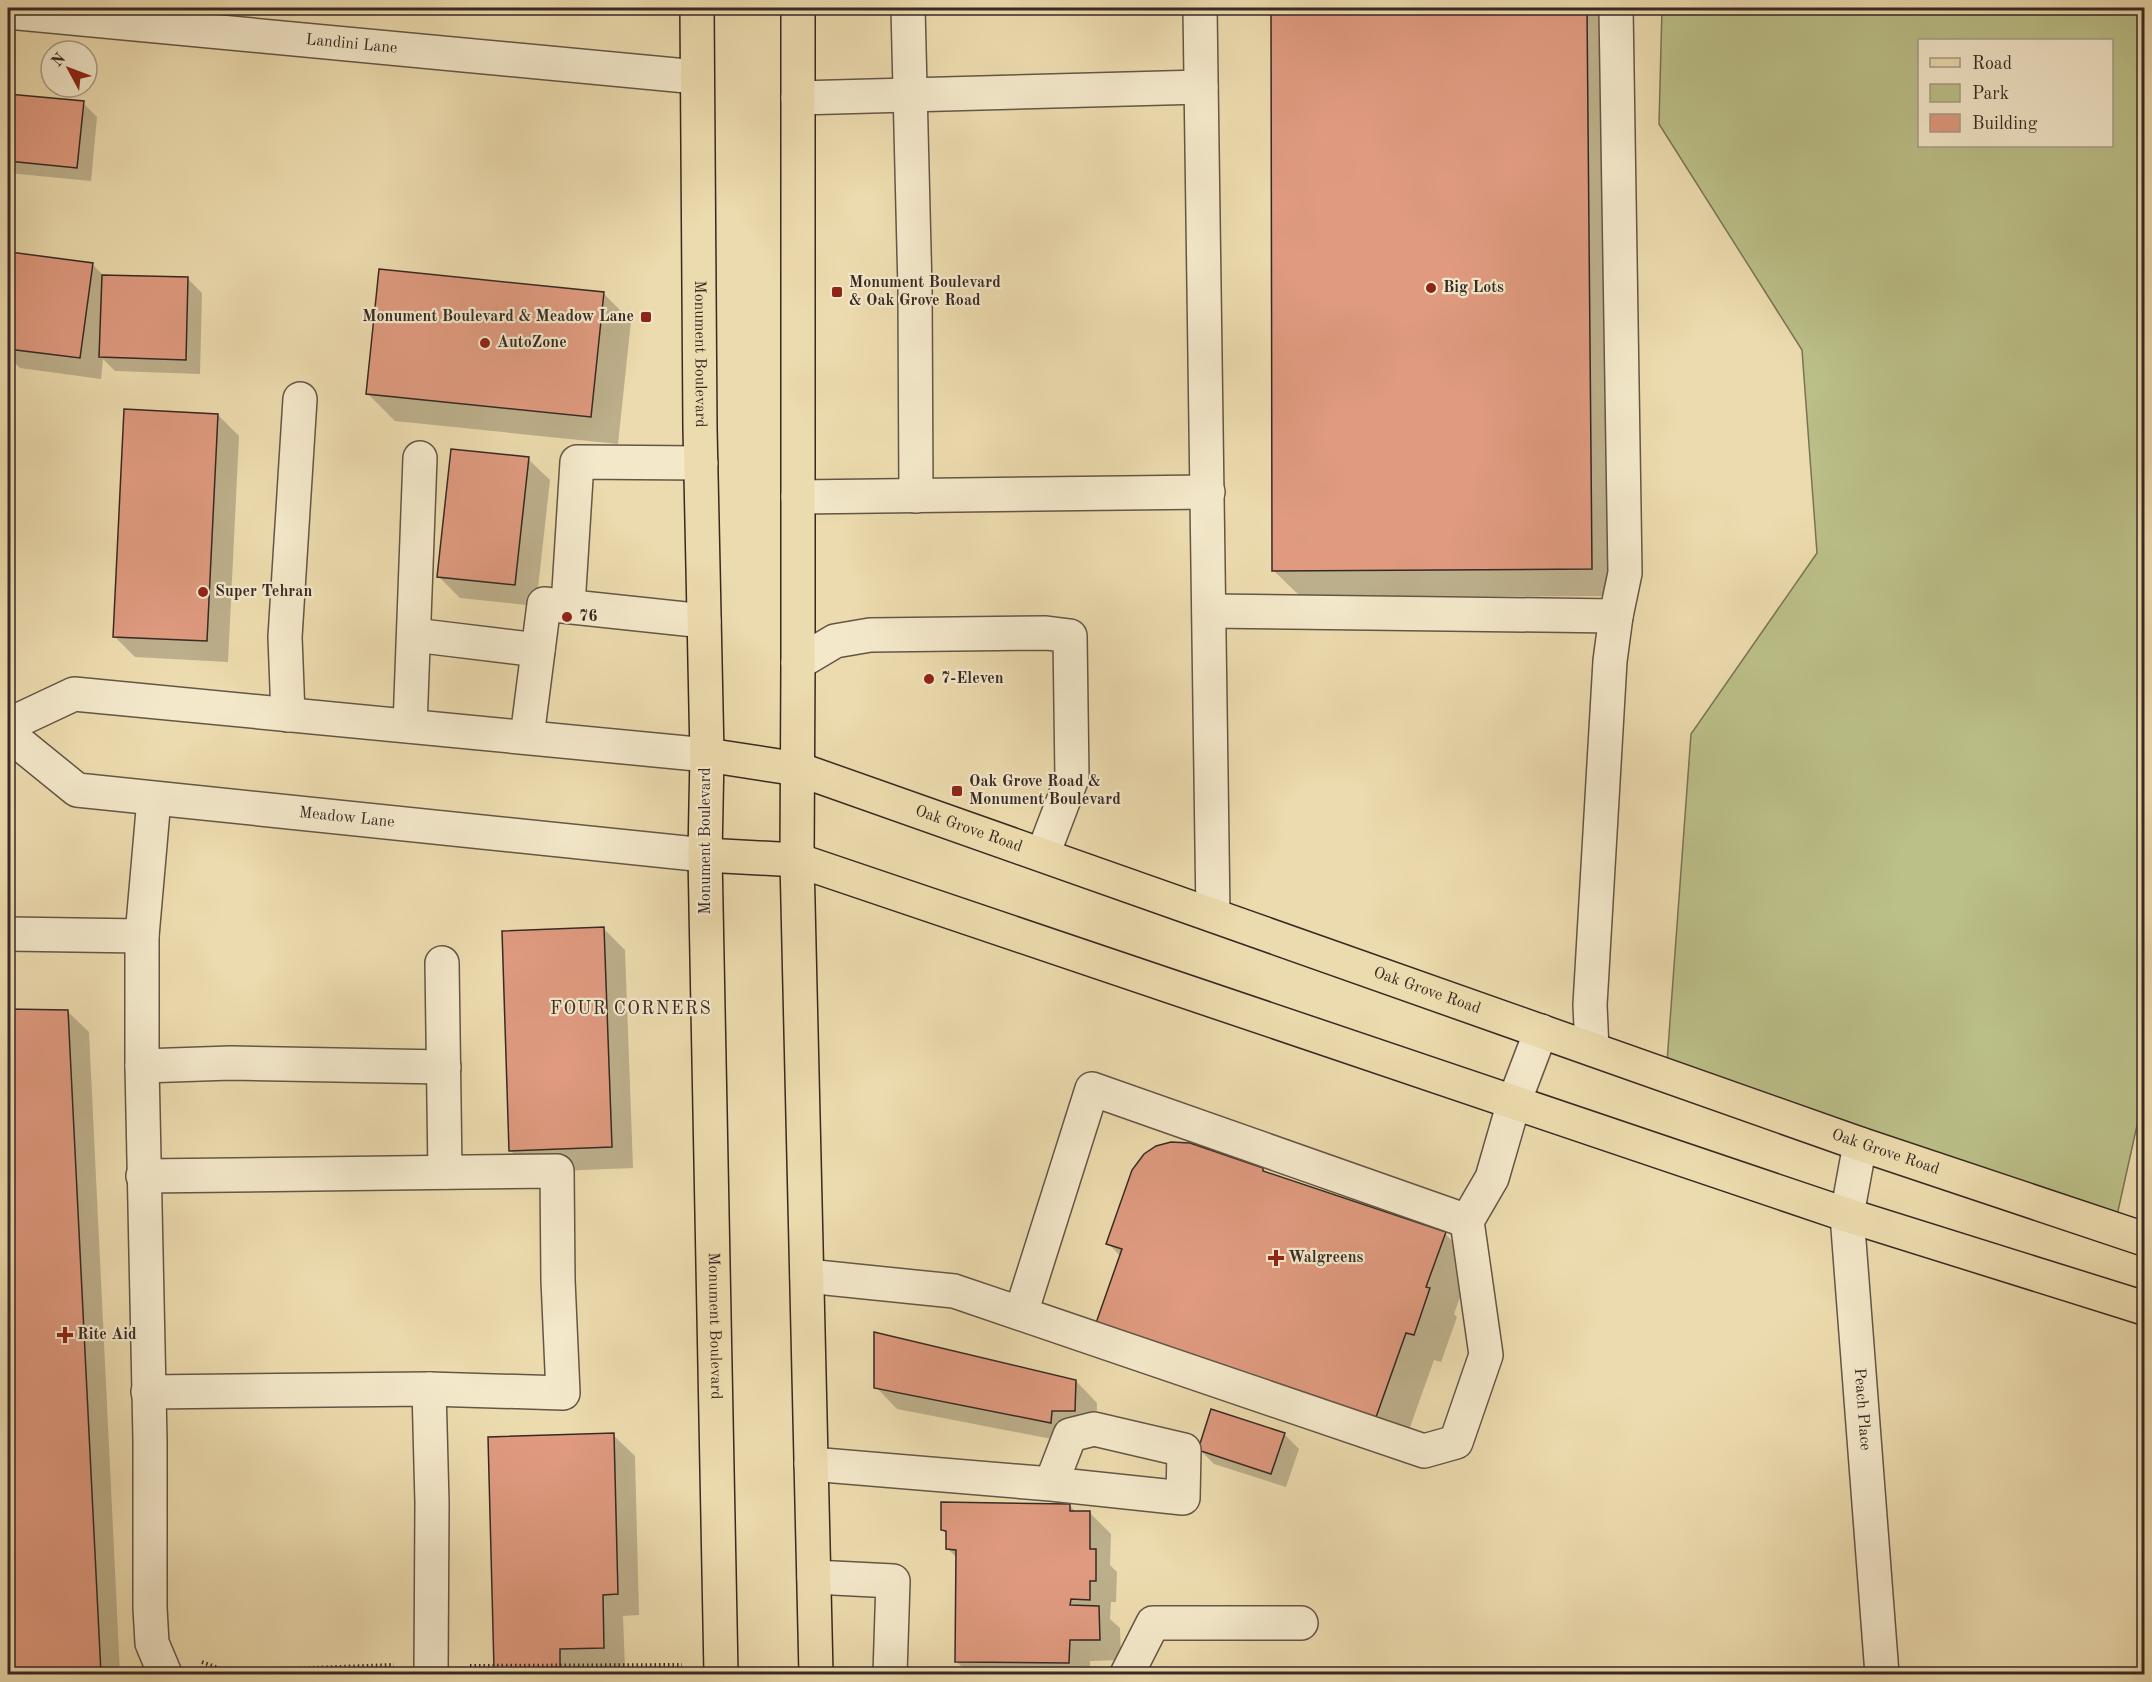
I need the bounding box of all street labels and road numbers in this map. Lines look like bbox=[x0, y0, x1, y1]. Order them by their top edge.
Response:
street label: Landini Lane bbox=[305, 32, 398, 57]
street label: Monument Boulevard bbox=[691, 280, 708, 428]
street label: Monument Boulevard bbox=[698, 767, 714, 915]
street label: Oak Grove Road bbox=[913, 803, 1024, 856]
street label: Meadow Lane bbox=[298, 805, 395, 831]
street label: Oak Grove Road bbox=[1371, 965, 1483, 1017]
street label: Oak Grove Road bbox=[1829, 1127, 1941, 1178]
street label: Monument Boulevard bbox=[705, 1252, 724, 1400]
street label: Peach Place bbox=[1851, 1367, 1873, 1451]

